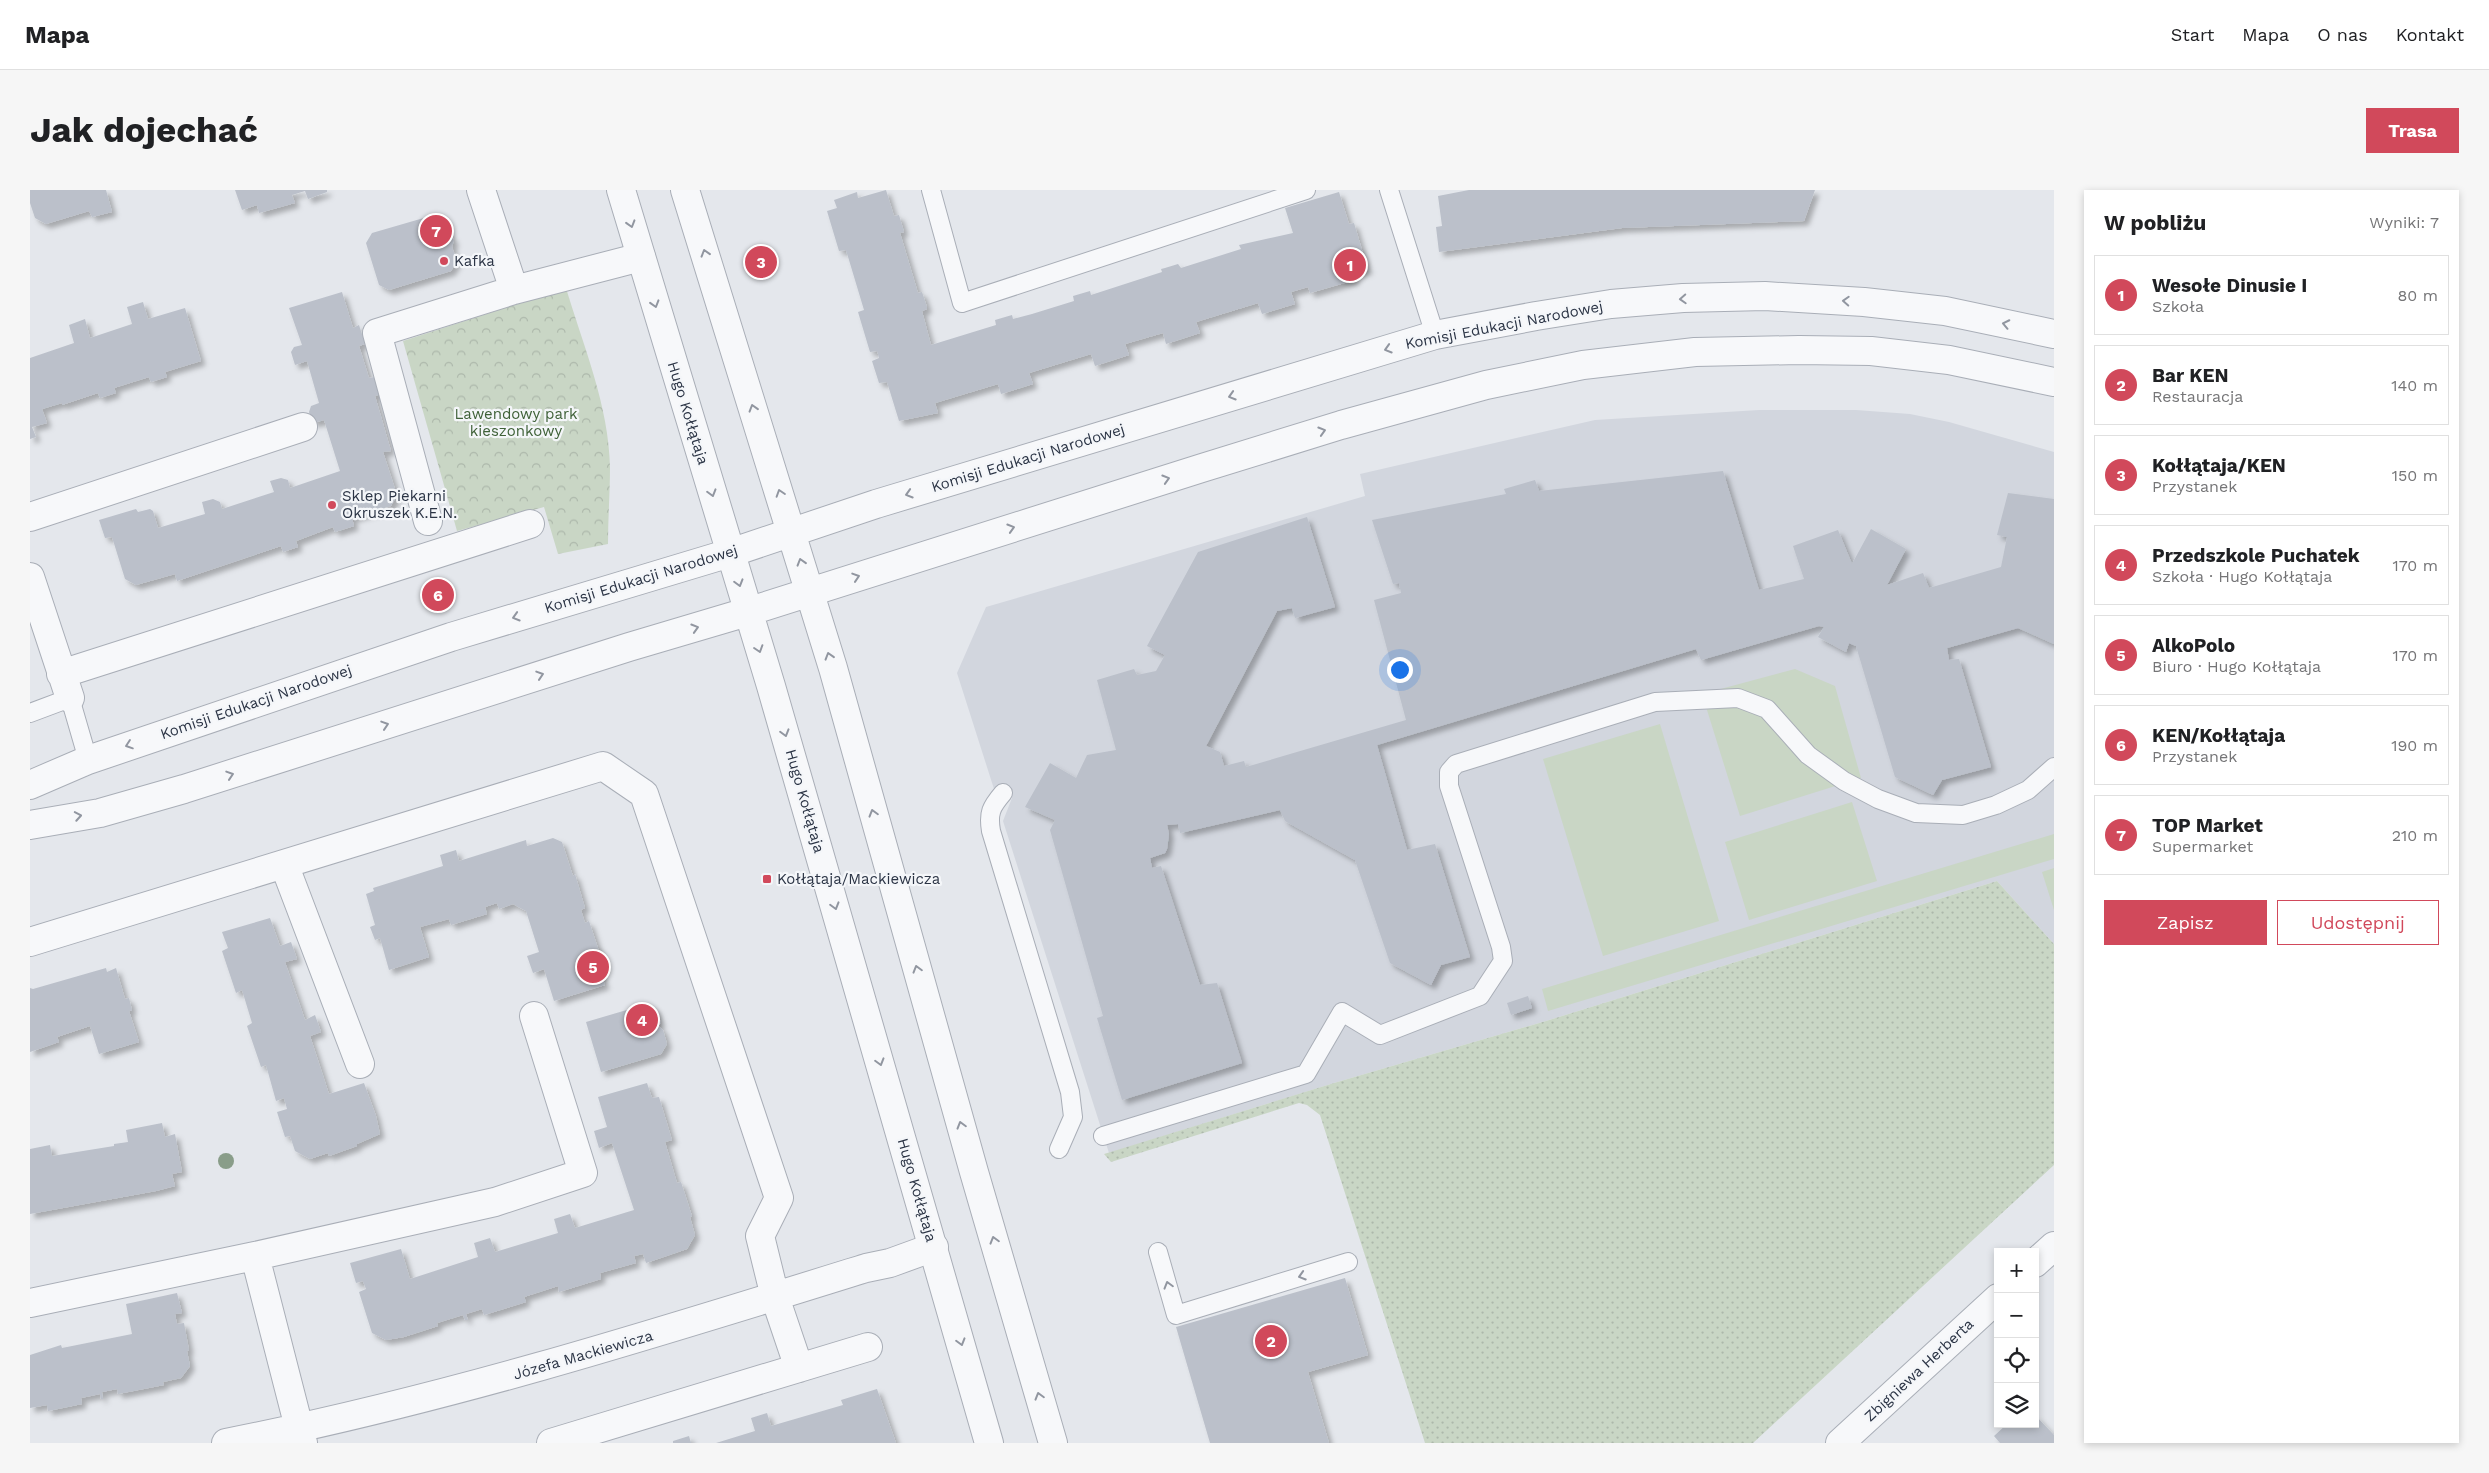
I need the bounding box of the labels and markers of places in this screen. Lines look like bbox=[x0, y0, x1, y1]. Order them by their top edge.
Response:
pin: 7 bbox=[420, 212, 452, 250]
pin: 3 bbox=[745, 243, 777, 281]
pin: 1 bbox=[1334, 246, 1366, 284]
place label: Kafka bbox=[454, 252, 495, 270]
marker: Kafka bbox=[438, 255, 450, 267]
place label: Sklep Piekarni Okruszek K.E.N. bbox=[342, 487, 457, 522]
marker: Sklep Piekarni Okruszek K.E.N. bbox=[326, 499, 338, 511]
pin: 6 bbox=[422, 576, 454, 614]
place label: Kołłątaja/Mackiewicza bbox=[777, 870, 941, 888]
marker: Kołłątaja/Mackiewicza bbox=[761, 873, 773, 885]
pin: 5 bbox=[577, 948, 609, 986]
pin: 4 bbox=[626, 1001, 658, 1039]
pin: 2 bbox=[1255, 1322, 1287, 1360]

